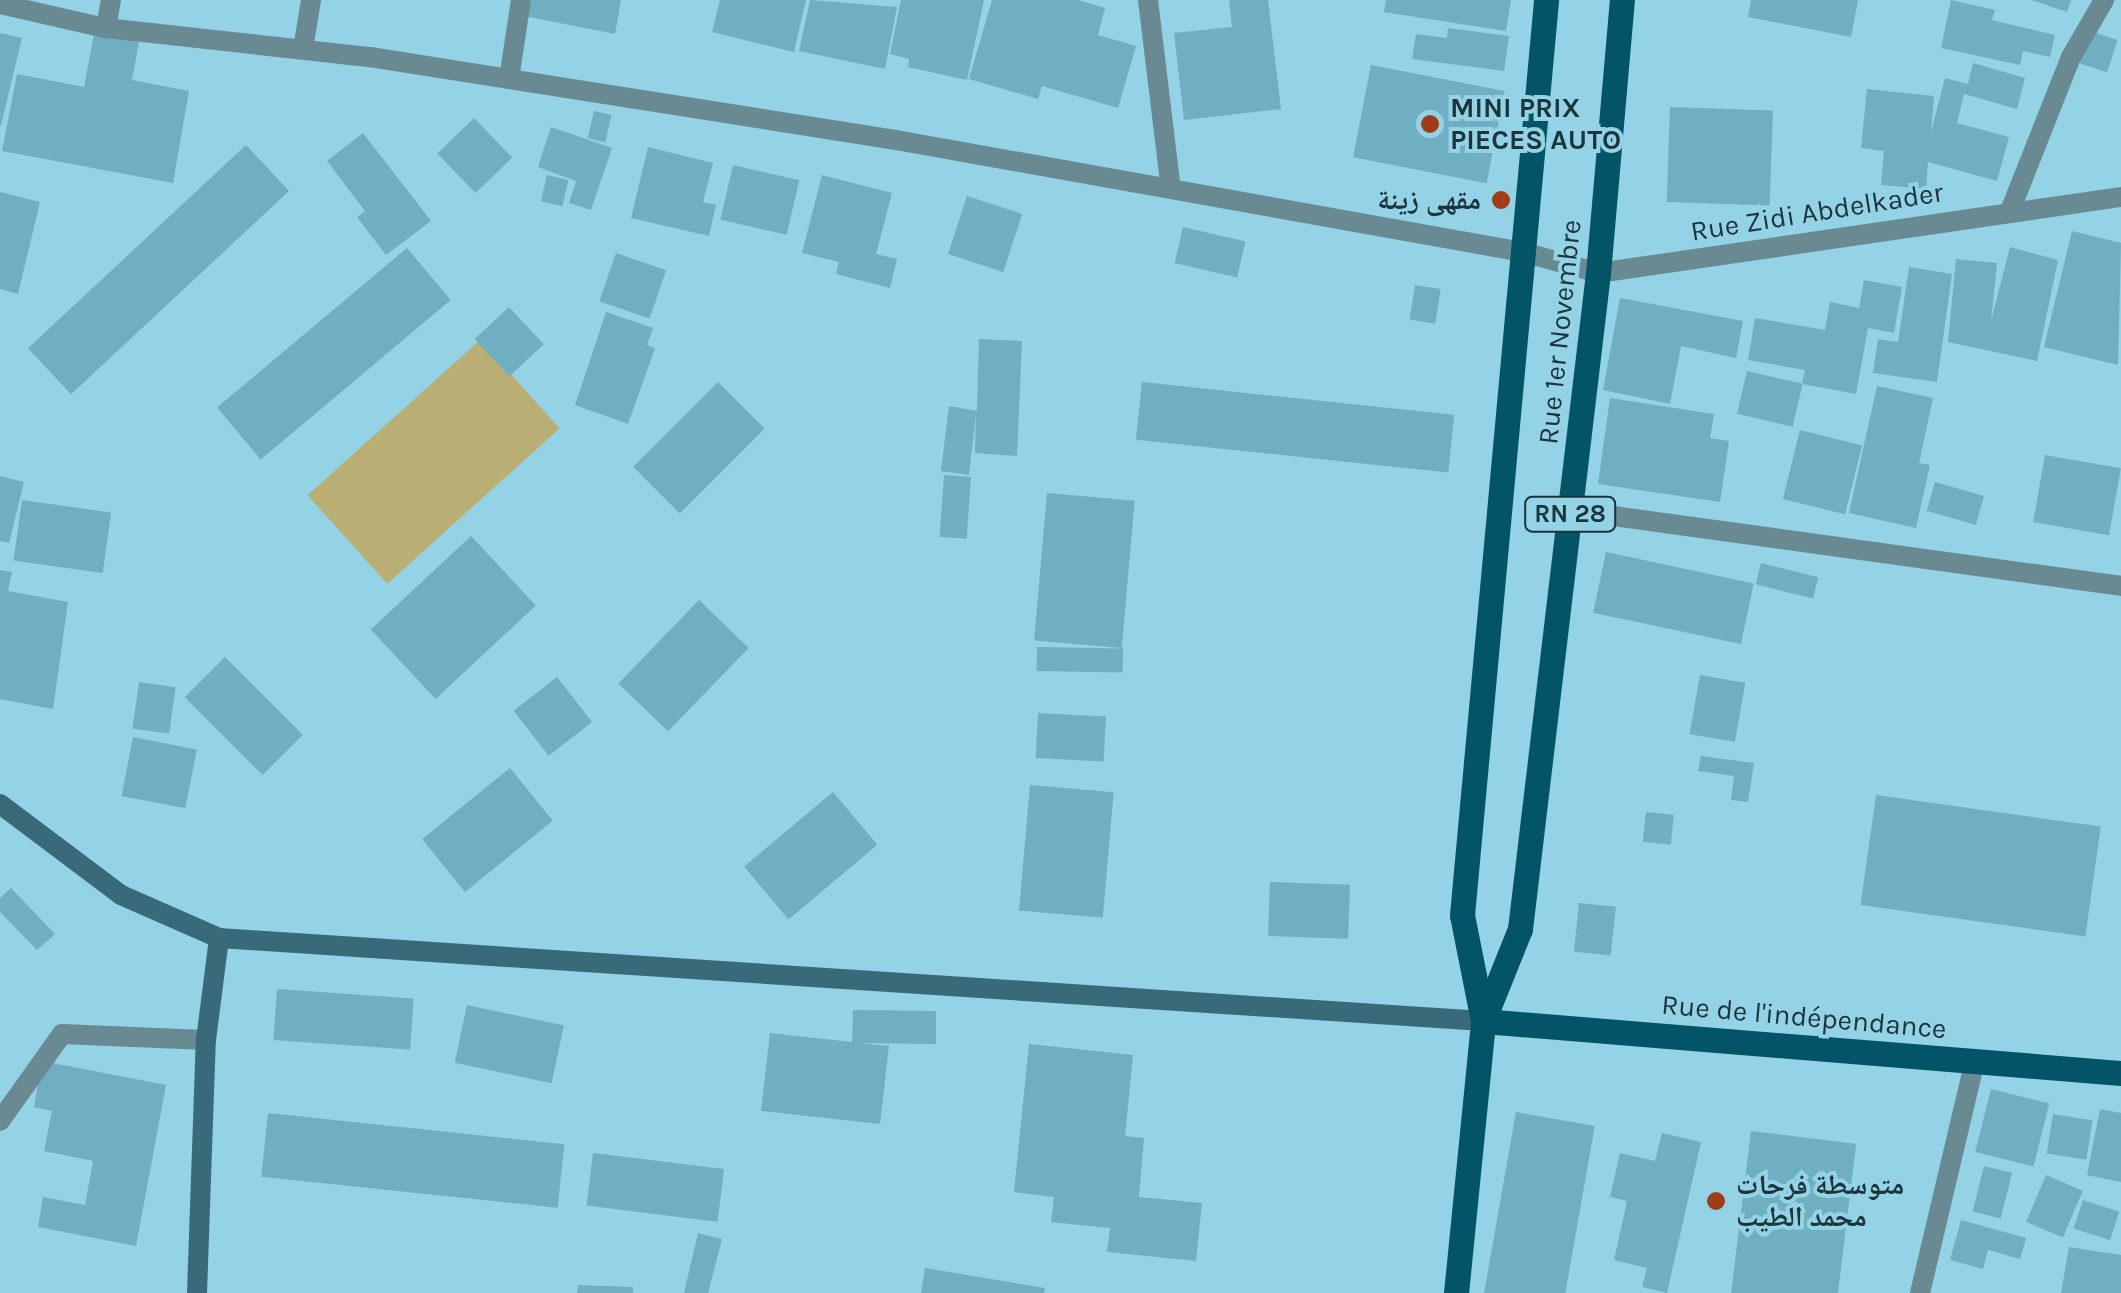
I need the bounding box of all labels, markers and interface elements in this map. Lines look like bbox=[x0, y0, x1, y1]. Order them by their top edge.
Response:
place label: MINI PRIX PIECES AUTO bbox=[1450, 91, 1621, 157]
marker: MINI PRIX PIECES AUTO bbox=[1419, 113, 1441, 135]
street label: Rue Zidi Abdelkader bbox=[1688, 175, 1946, 249]
place label: مقهى زينة bbox=[1377, 183, 1481, 217]
marker: مقهى زينة bbox=[1490, 189, 1512, 211]
street label: Rue 1er Novembre bbox=[1531, 218, 1589, 446]
road number: RN 28 bbox=[1522, 494, 1618, 534]
street label: Rue de l'indépendance bbox=[1660, 988, 1948, 1046]
place label: متوسطة فرحات محمد الطيب bbox=[1736, 1168, 1904, 1234]
marker: متوسطة فرحات محمد الطيب bbox=[1705, 1190, 1727, 1212]

